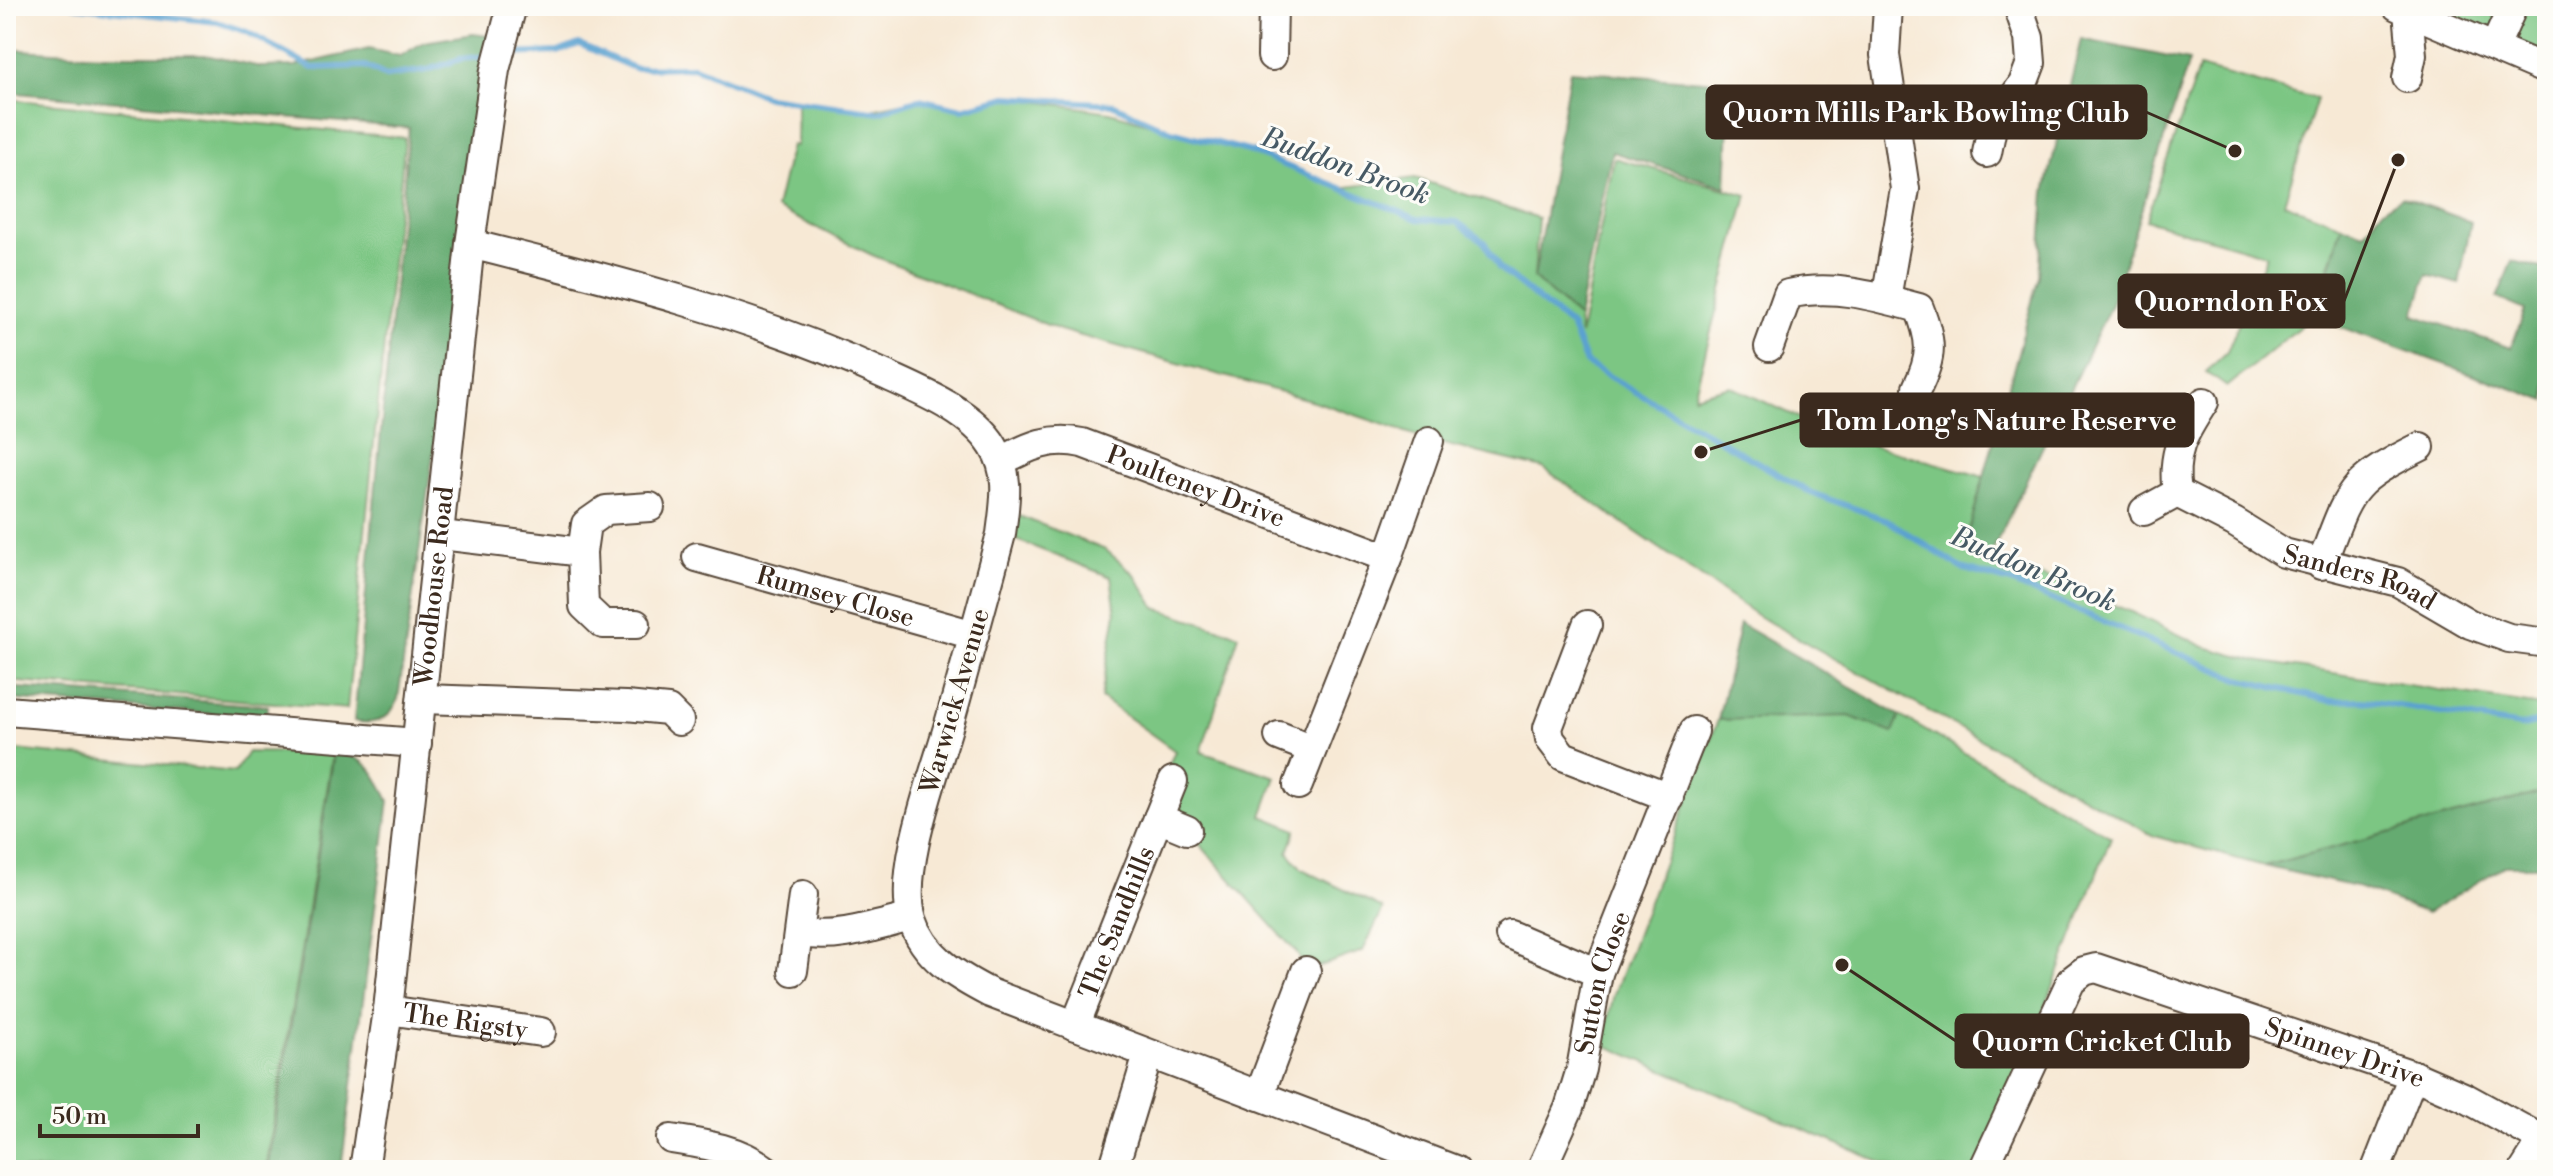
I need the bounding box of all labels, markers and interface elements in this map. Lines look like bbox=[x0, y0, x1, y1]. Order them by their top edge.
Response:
callout: Quorn Mills Park Bowling Club bbox=[1707, 86, 2146, 138]
text: Quorn Mills Park Bowling Club bbox=[1722, 96, 2130, 131]
water label: Buddon Brook bbox=[1256, 119, 1434, 213]
callout: Quorndon Fox bbox=[2119, 275, 2344, 327]
text: Quorndon Fox bbox=[2134, 285, 2329, 320]
callout: Tom Long's Nature Reserve bbox=[1801, 394, 2193, 446]
text: Tom Long's Nature Reserve bbox=[1817, 404, 2177, 439]
street label: Poulteney Drive bbox=[1102, 439, 1289, 535]
street label: Woodhouse Road bbox=[408, 484, 461, 689]
water label: Buddon Brook bbox=[1945, 518, 2121, 620]
street label: Sanders Road bbox=[2280, 538, 2442, 618]
street label: Rumsey Close bbox=[753, 560, 918, 634]
street label: Warwick Avenue bbox=[913, 605, 997, 799]
street label: The Sandhills bbox=[1073, 842, 1162, 1003]
street label: Sutton Close bbox=[1569, 906, 1638, 1057]
street label: The Rigsty bbox=[401, 997, 530, 1047]
street label: Spinney Drive bbox=[2260, 1011, 2430, 1095]
callout: Quorn Cricket Club bbox=[1956, 1015, 2248, 1067]
text: Quorn Cricket Club bbox=[1972, 1025, 2232, 1060]
scale bar bbox=[40, 1088, 198, 1138]
text: 50 m bbox=[52, 1102, 107, 1132]

